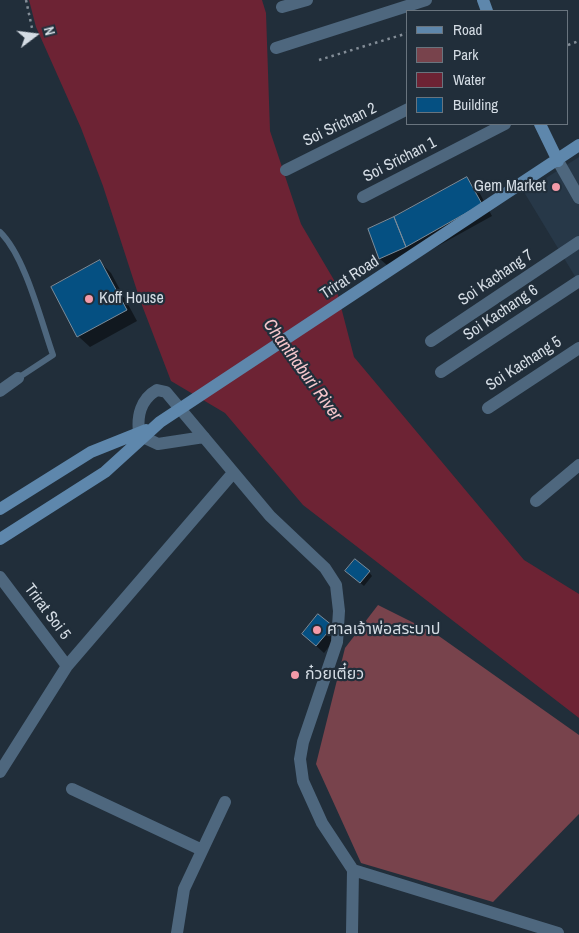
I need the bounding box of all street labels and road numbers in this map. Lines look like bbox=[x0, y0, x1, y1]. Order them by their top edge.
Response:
street label: Soi Srichan 2 bbox=[300, 99, 380, 151]
street label: Soi Srichan 1 bbox=[360, 133, 440, 187]
street label: Soi Kachang 7 bbox=[455, 246, 537, 310]
street label: Trirat Road bbox=[317, 252, 383, 304]
street label: Soi Kachang 6 bbox=[460, 281, 542, 345]
street label: Soi Kachang 5 bbox=[483, 333, 565, 395]
street label: Trirat Soi 5 bbox=[20, 580, 74, 644]

